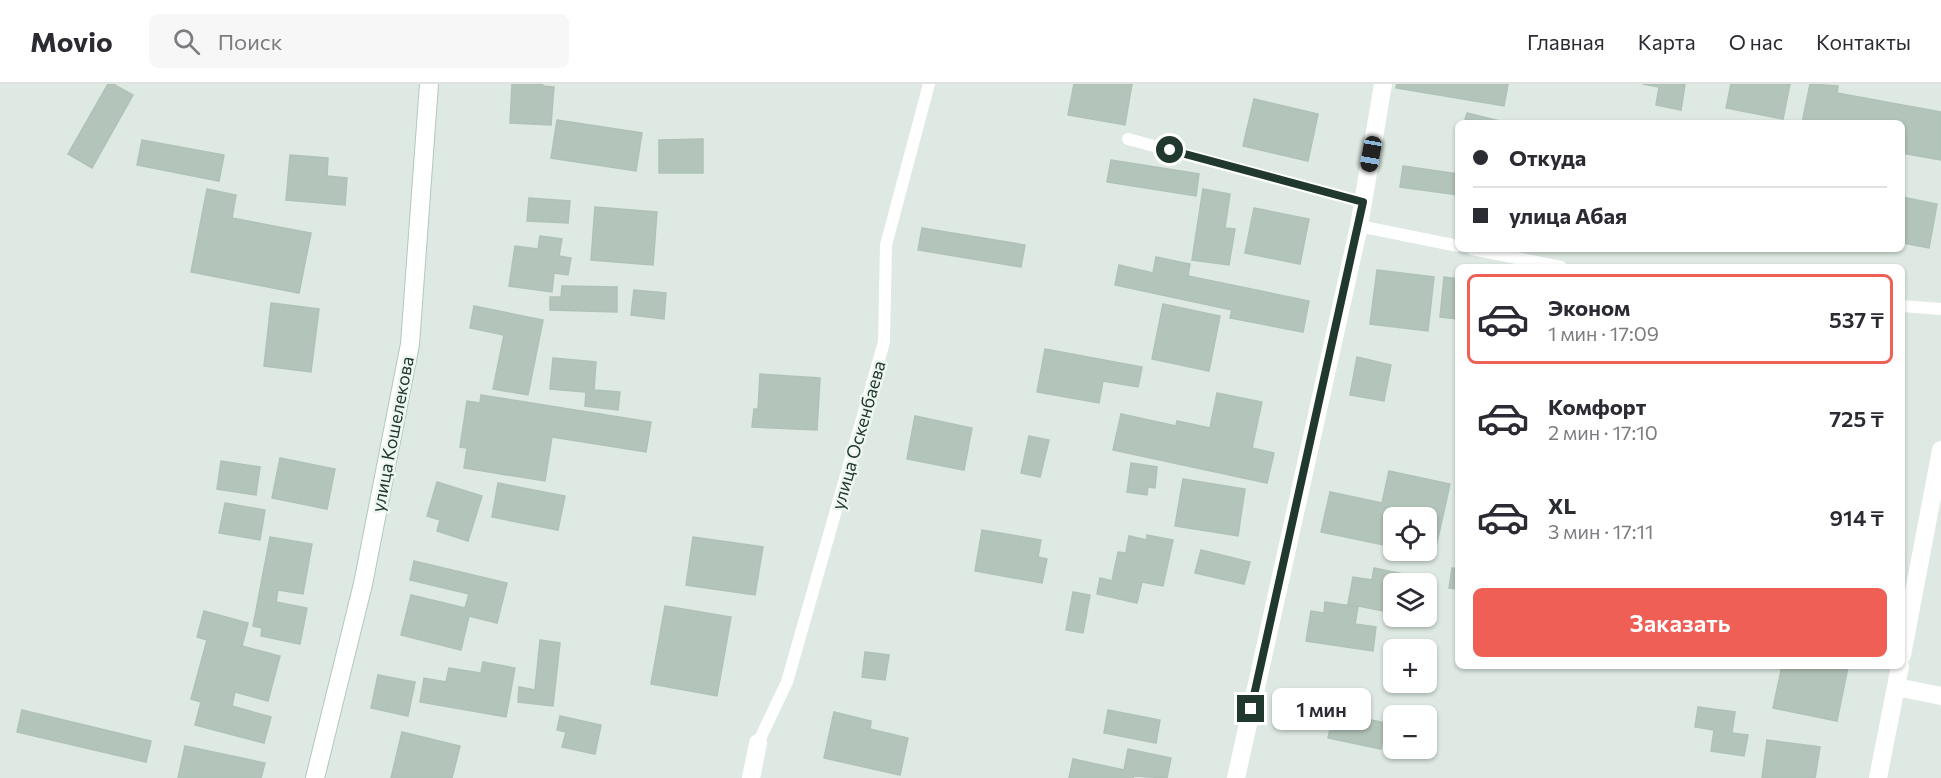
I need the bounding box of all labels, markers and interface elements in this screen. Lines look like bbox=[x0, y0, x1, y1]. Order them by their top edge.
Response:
search box bbox=[149, 14, 569, 68]
text: Movio bbox=[30, 24, 113, 58]
icon: search bbox=[170, 25, 203, 58]
text: Поиск bbox=[218, 28, 283, 55]
text: Главная bbox=[1527, 29, 1605, 54]
text: Карта bbox=[1638, 29, 1696, 54]
text: О нас bbox=[1729, 29, 1783, 54]
text: Контакты bbox=[1816, 29, 1911, 54]
car bbox=[1359, 135, 1383, 173]
route start bbox=[1156, 136, 1183, 163]
text: Откуда bbox=[1509, 144, 1586, 171]
text: улица Абая bbox=[1509, 202, 1627, 229]
icon: car bbox=[1476, 292, 1530, 346]
text: Эконом bbox=[1548, 294, 1630, 321]
text: 537 ₸ bbox=[1829, 306, 1884, 333]
text: 1 мин · 17:09 bbox=[1548, 321, 1659, 345]
street label: улица Кошелекова bbox=[366, 354, 418, 514]
street label: улица Оскенбаева bbox=[826, 358, 890, 512]
icon: car bbox=[1476, 391, 1530, 445]
text: Комфорт bbox=[1548, 393, 1646, 420]
text: 725 ₸ bbox=[1829, 405, 1884, 432]
text: 2 мин · 17:10 bbox=[1548, 420, 1658, 444]
icon: car bbox=[1476, 490, 1530, 544]
text: XL bbox=[1548, 492, 1576, 519]
text: 914 ₸ bbox=[1830, 504, 1884, 531]
map controls bbox=[1383, 507, 1437, 759]
button: locate bbox=[1383, 507, 1437, 561]
text: 3 мин · 17:11 bbox=[1548, 519, 1654, 543]
button: layers bbox=[1383, 573, 1437, 627]
button: Заказать bbox=[1473, 588, 1887, 657]
button: + bbox=[1383, 639, 1437, 693]
callout: 1 мин bbox=[1272, 688, 1371, 730]
route end bbox=[1237, 695, 1264, 722]
text: 1 мин bbox=[1296, 697, 1347, 721]
button: − bbox=[1383, 705, 1437, 759]

